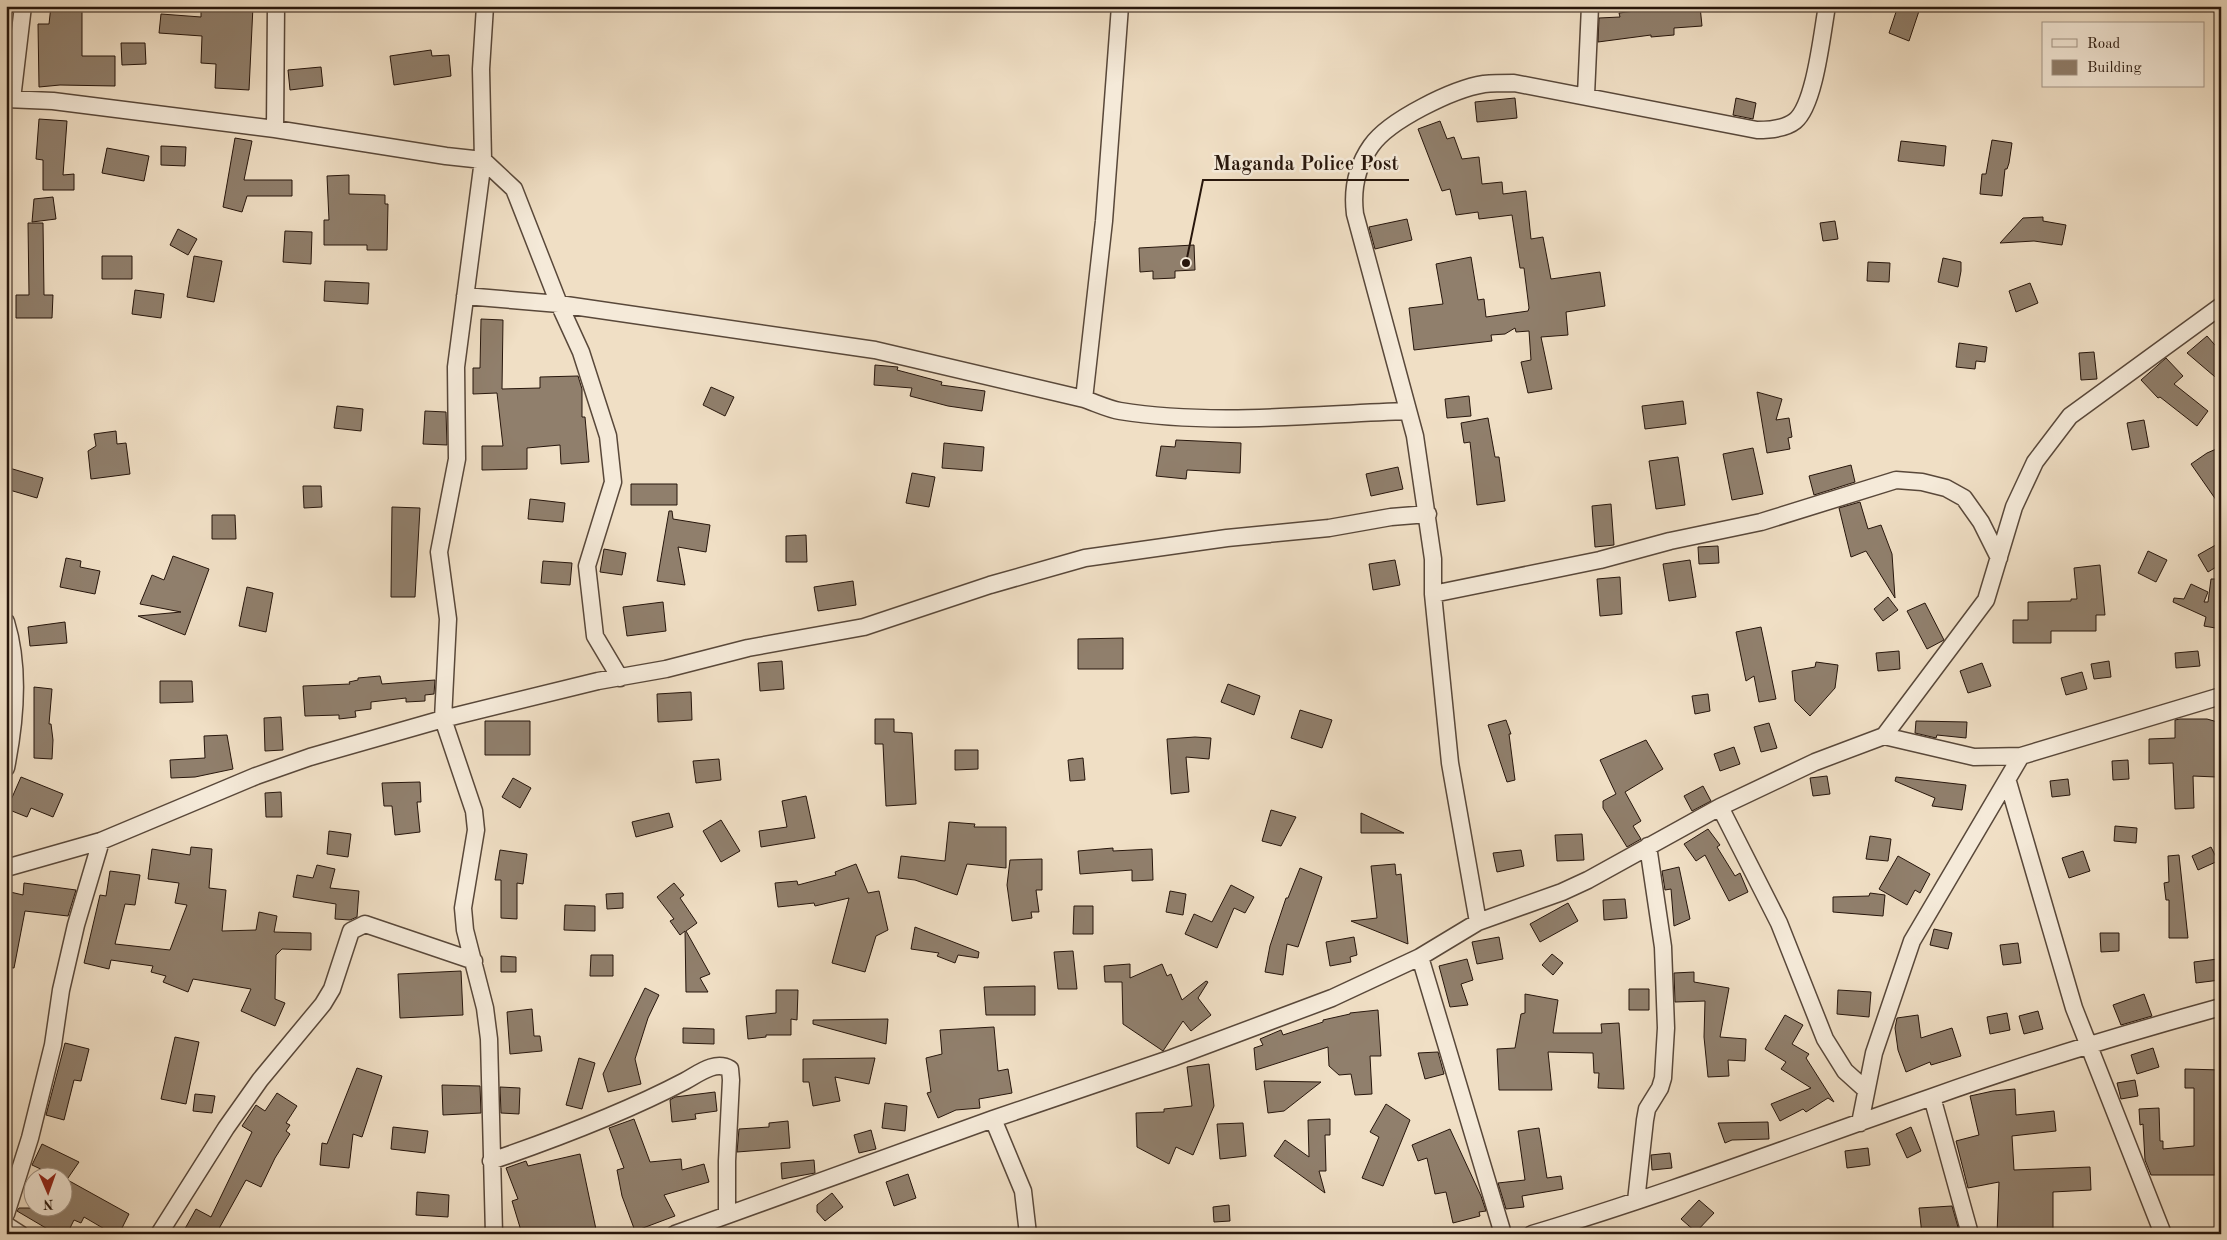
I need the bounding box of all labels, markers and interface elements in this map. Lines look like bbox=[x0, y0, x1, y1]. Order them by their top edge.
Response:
legend bbox=[2042, 22, 2204, 88]
text: Road bbox=[2087, 37, 2121, 52]
text: Building bbox=[2087, 61, 2142, 76]
callout: Maganda Police Post bbox=[1203, 145, 1409, 180]
text: Maganda Police Post bbox=[1213, 155, 1399, 175]
north arrow bbox=[22, 1168, 72, 1218]
text: N bbox=[43, 1197, 54, 1211]

